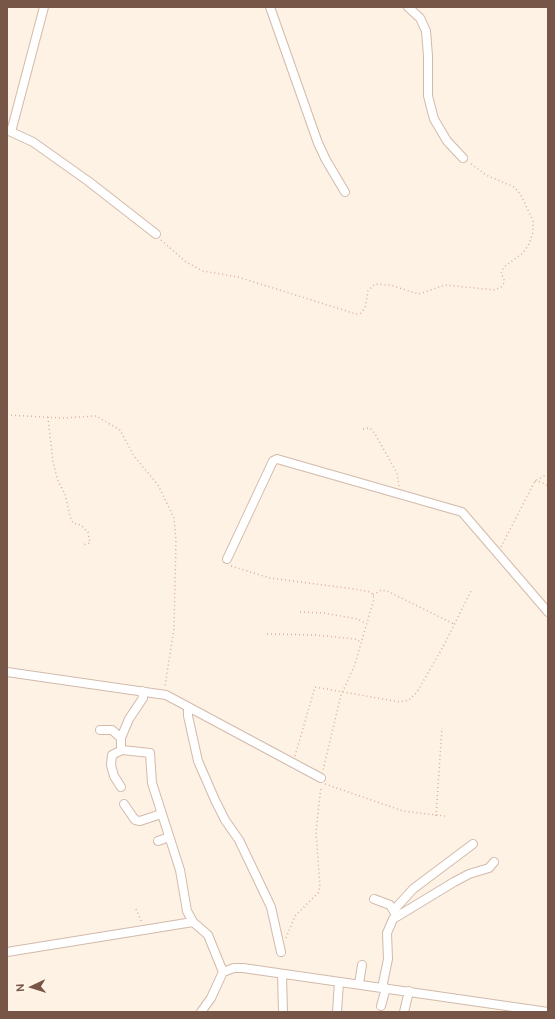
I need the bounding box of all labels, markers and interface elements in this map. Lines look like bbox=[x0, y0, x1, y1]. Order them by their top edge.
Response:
north arrow bbox=[12, 967, 52, 1007]
text: N bbox=[13, 983, 27, 992]

